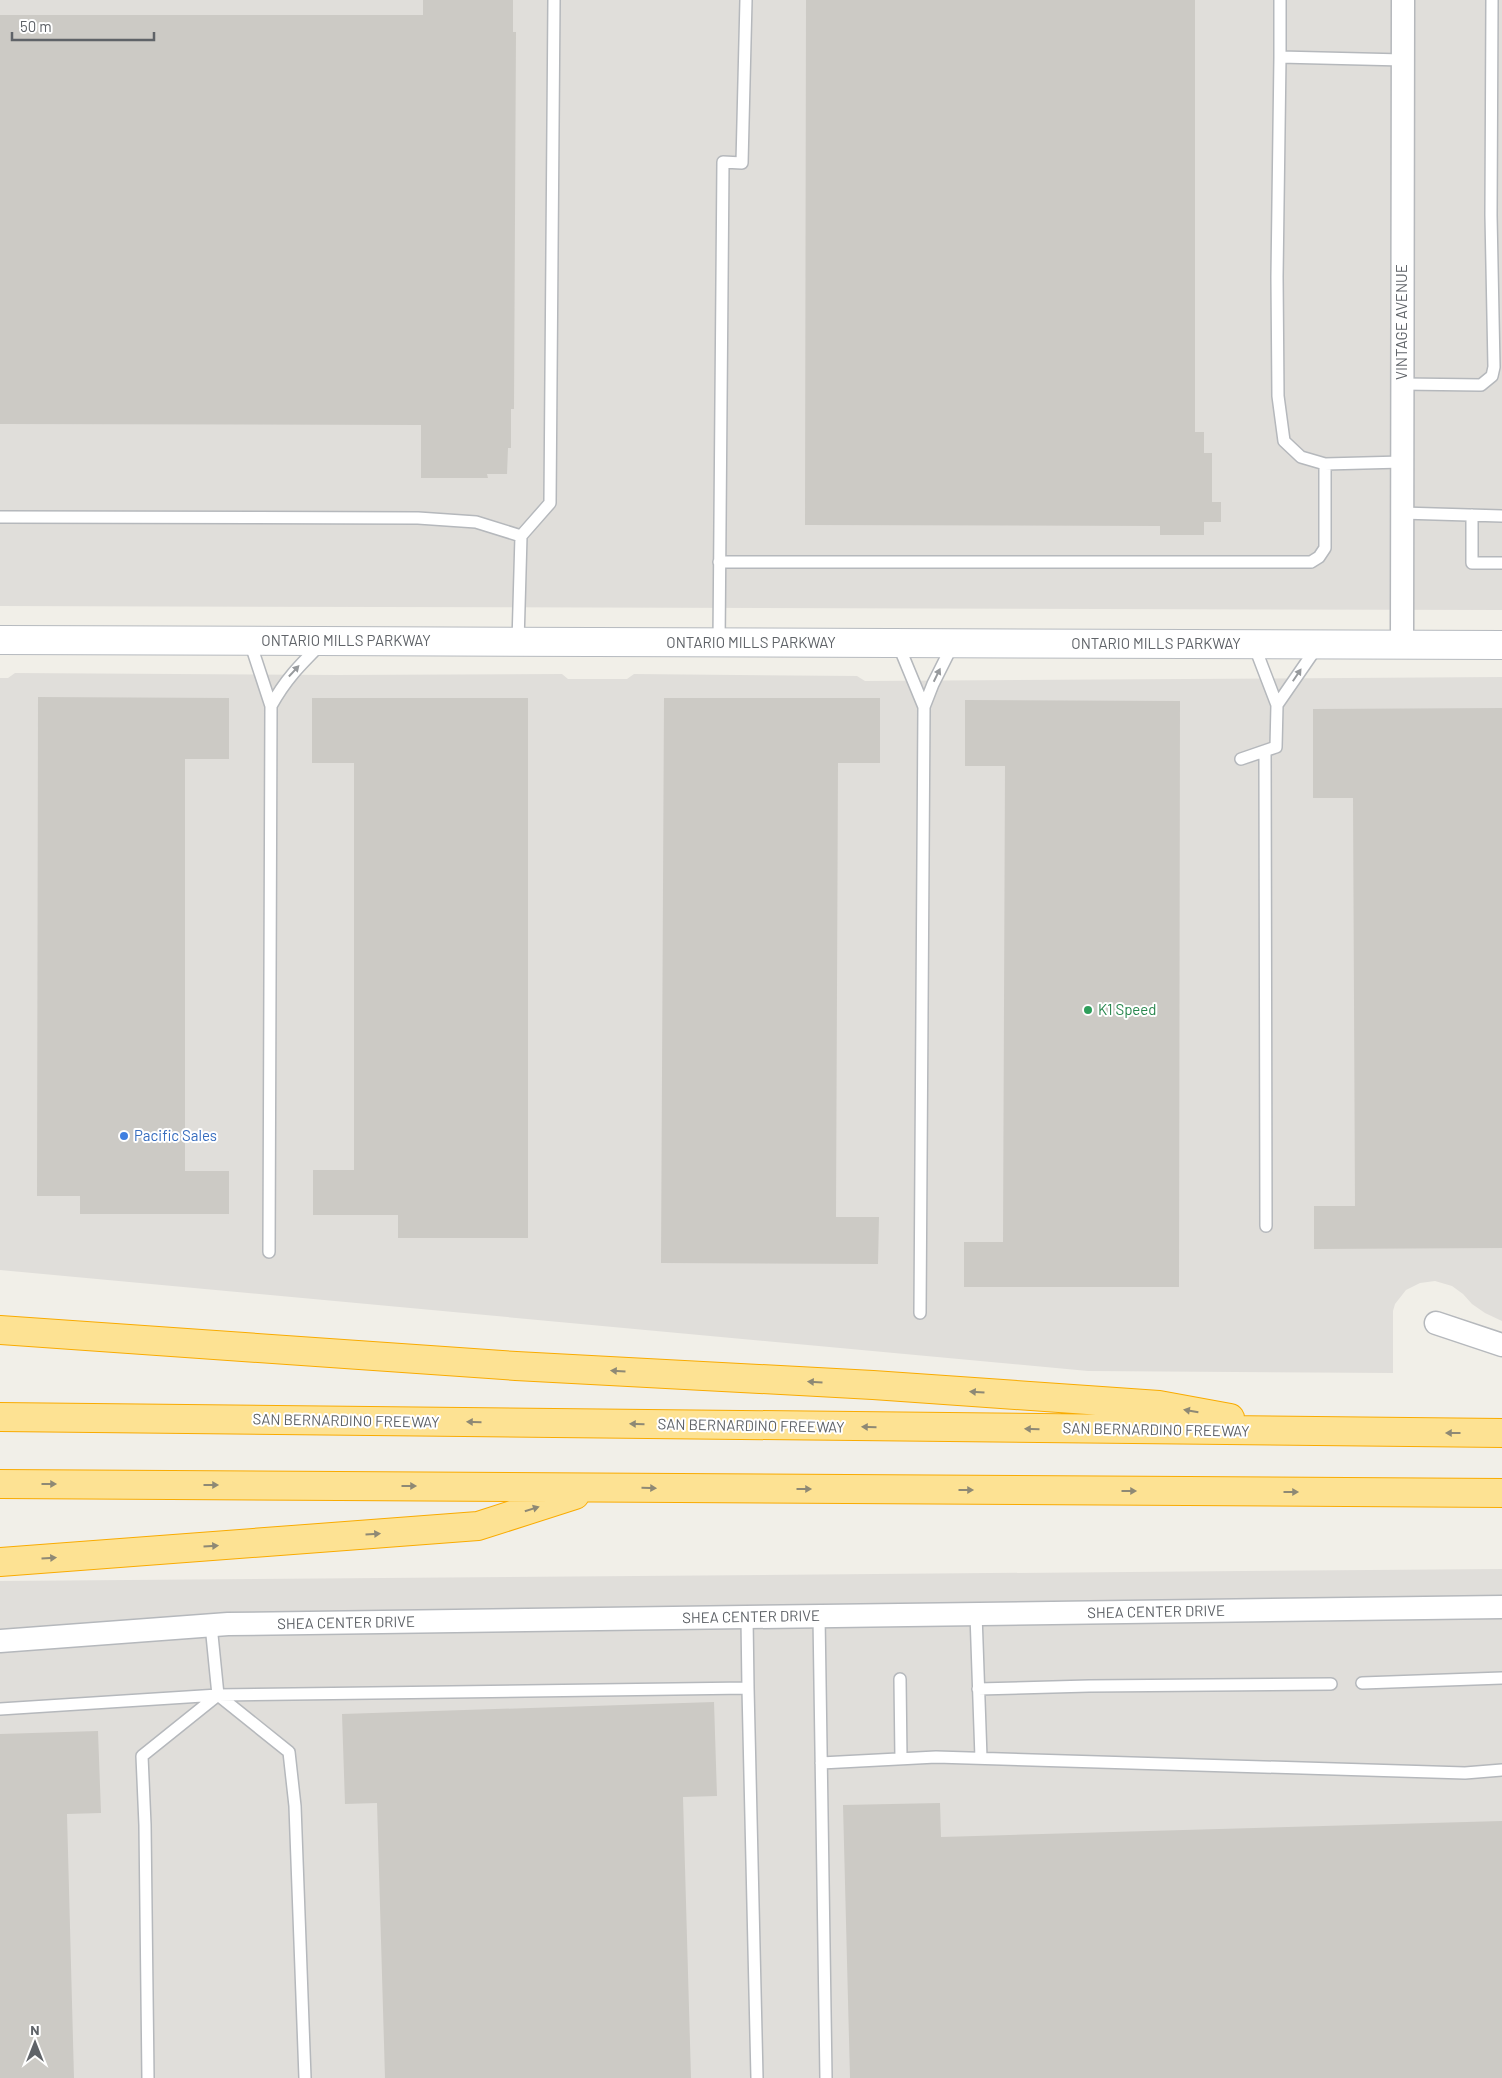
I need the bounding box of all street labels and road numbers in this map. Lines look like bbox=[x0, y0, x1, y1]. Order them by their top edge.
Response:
street label: VINTAGE AVENUE bbox=[1392, 264, 1410, 380]
street label: ONTARIO MILLS PARKWAY bbox=[261, 631, 431, 649]
street label: ONTARIO MILLS PARKWAY bbox=[666, 633, 836, 651]
street label: ONTARIO MILLS PARKWAY bbox=[1071, 634, 1241, 652]
street label: SAN BERNARDINO FREEWAY bbox=[252, 1409, 440, 1431]
street label: SAN BERNARDINO FREEWAY bbox=[657, 1414, 845, 1436]
street label: SAN BERNARDINO FREEWAY bbox=[1062, 1418, 1250, 1440]
street label: SHEA CENTER DRIVE bbox=[1087, 1601, 1225, 1621]
street label: SHEA CENTER DRIVE bbox=[682, 1606, 820, 1626]
street label: SHEA CENTER DRIVE bbox=[277, 1612, 415, 1632]

